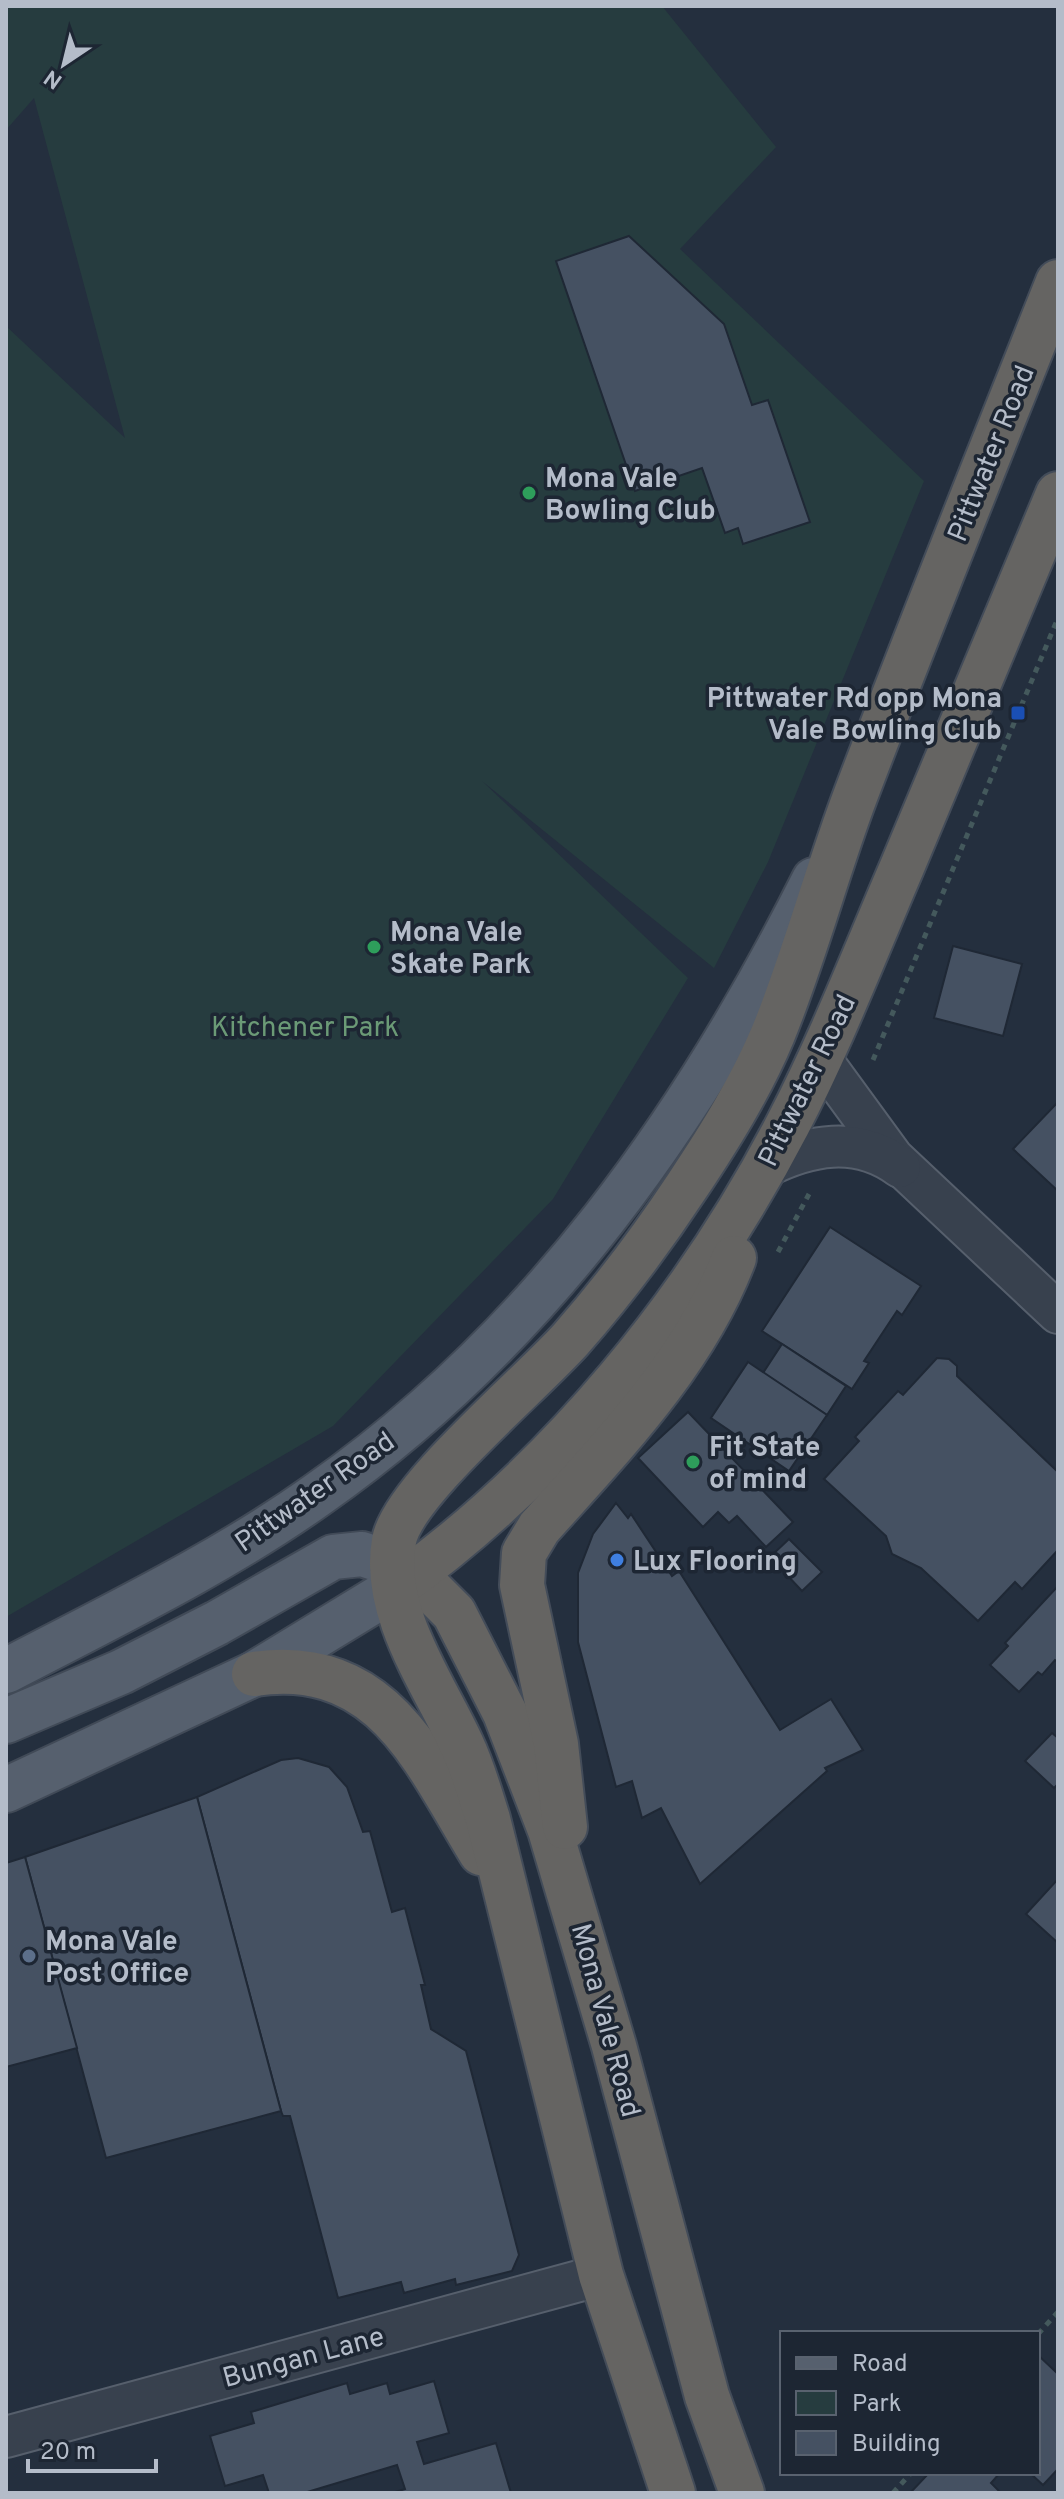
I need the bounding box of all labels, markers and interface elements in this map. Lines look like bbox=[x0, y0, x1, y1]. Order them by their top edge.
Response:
north arrow bbox=[24, 24, 104, 104]
text: N bbox=[40, 63, 68, 94]
street label: Pittwater Road bbox=[941, 361, 1044, 548]
place label: Mona Vale Bowling Club bbox=[545, 462, 716, 530]
marker: Mona Vale Bowling Club bbox=[520, 484, 538, 502]
place label: Pittwater Rd opp Mona Vale Bowling Club bbox=[707, 682, 1002, 750]
marker: Pittwater Rd opp Mona Vale Bowling Club bbox=[1009, 704, 1027, 722]
place label: Mona Vale Skate Park bbox=[390, 916, 531, 984]
marker: Mona Vale Skate Park bbox=[365, 938, 383, 956]
street label: Pittwater Road bbox=[752, 989, 866, 1173]
park label: Kitchener Park bbox=[211, 1011, 399, 1047]
street label: Pittwater Road bbox=[229, 1425, 403, 1562]
place label: Fit State of mind bbox=[709, 1431, 820, 1499]
marker: Fit State of mind bbox=[684, 1453, 702, 1471]
place label: Lux Flooring bbox=[633, 1545, 797, 1581]
marker: Lux Flooring bbox=[608, 1551, 626, 1569]
street label: Mona Vale Road bbox=[561, 1920, 647, 2122]
place label: Mona Vale Post Office bbox=[45, 1925, 189, 1993]
marker: Mona Vale Post Office bbox=[20, 1947, 38, 1965]
street label: Bungan Lane bbox=[219, 2320, 389, 2398]
legend bbox=[780, 2331, 1040, 2475]
text: Road bbox=[852, 2350, 908, 2380]
text: Park bbox=[852, 2390, 902, 2420]
scale bar bbox=[28, 2423, 156, 2473]
text: Building bbox=[852, 2430, 941, 2460]
text: 20 m bbox=[40, 2438, 96, 2468]

